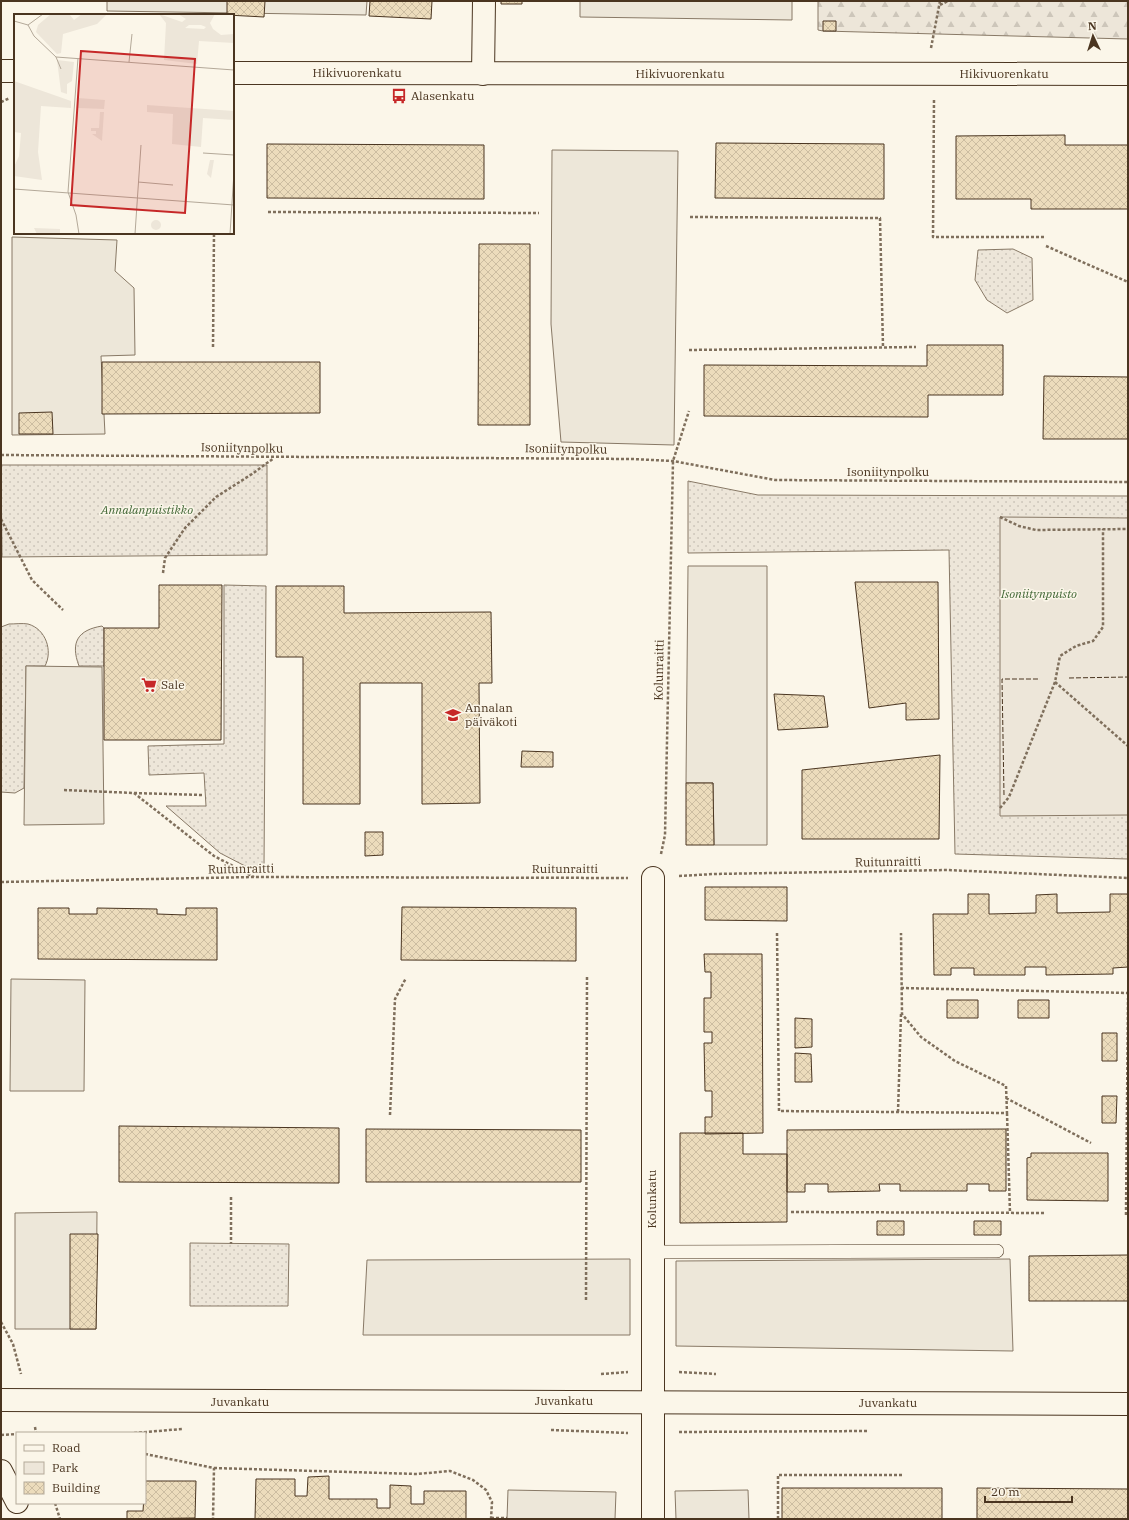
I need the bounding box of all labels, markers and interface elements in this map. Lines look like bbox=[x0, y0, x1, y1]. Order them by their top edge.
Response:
inset map bbox=[14, 14, 234, 234]
north arrow bbox=[1073, 16, 1113, 56]
text: N bbox=[1087, 19, 1097, 33]
street label: Hikivuorenkatu bbox=[312, 65, 402, 80]
street label: Hikivuorenkatu bbox=[635, 66, 725, 81]
street label: Hikivuorenkatu bbox=[959, 66, 1049, 81]
bus stop icon: Alasenkatu bbox=[390, 87, 408, 105]
place label: Alasenkatu bbox=[411, 88, 475, 103]
street label: Isoniitynpolku bbox=[201, 439, 284, 456]
street label: Isoniitynpolku bbox=[525, 440, 608, 457]
street label: Isoniitynpolku bbox=[847, 464, 930, 479]
park label: Annalanpuistikko bbox=[100, 502, 193, 517]
park label: Isoniitynpuisto bbox=[1000, 586, 1077, 601]
street label: Kolunraitti bbox=[650, 639, 667, 701]
supermarket icon: Sale bbox=[140, 676, 158, 694]
place label: Sale bbox=[161, 677, 185, 692]
place label: Annalan päiväkoti bbox=[465, 700, 517, 729]
school or university icon: Annalan päiväkoti bbox=[444, 706, 462, 724]
street label: Ruitunraitti bbox=[855, 853, 921, 870]
street label: Ruitunraitti bbox=[208, 860, 274, 877]
street label: Ruitunraitti bbox=[532, 861, 598, 876]
street label: Kolunkatu bbox=[644, 1169, 659, 1228]
street label: Juvankatu bbox=[535, 1393, 594, 1408]
street label: Juvankatu bbox=[211, 1394, 270, 1409]
street label: Juvankatu bbox=[859, 1395, 918, 1410]
legend bbox=[16, 1432, 146, 1504]
text: Road bbox=[52, 1440, 81, 1455]
text: Park bbox=[52, 1460, 78, 1475]
scale bar bbox=[985, 1478, 1072, 1504]
text: Building bbox=[52, 1480, 100, 1495]
text: 20 m bbox=[991, 1484, 1020, 1499]

